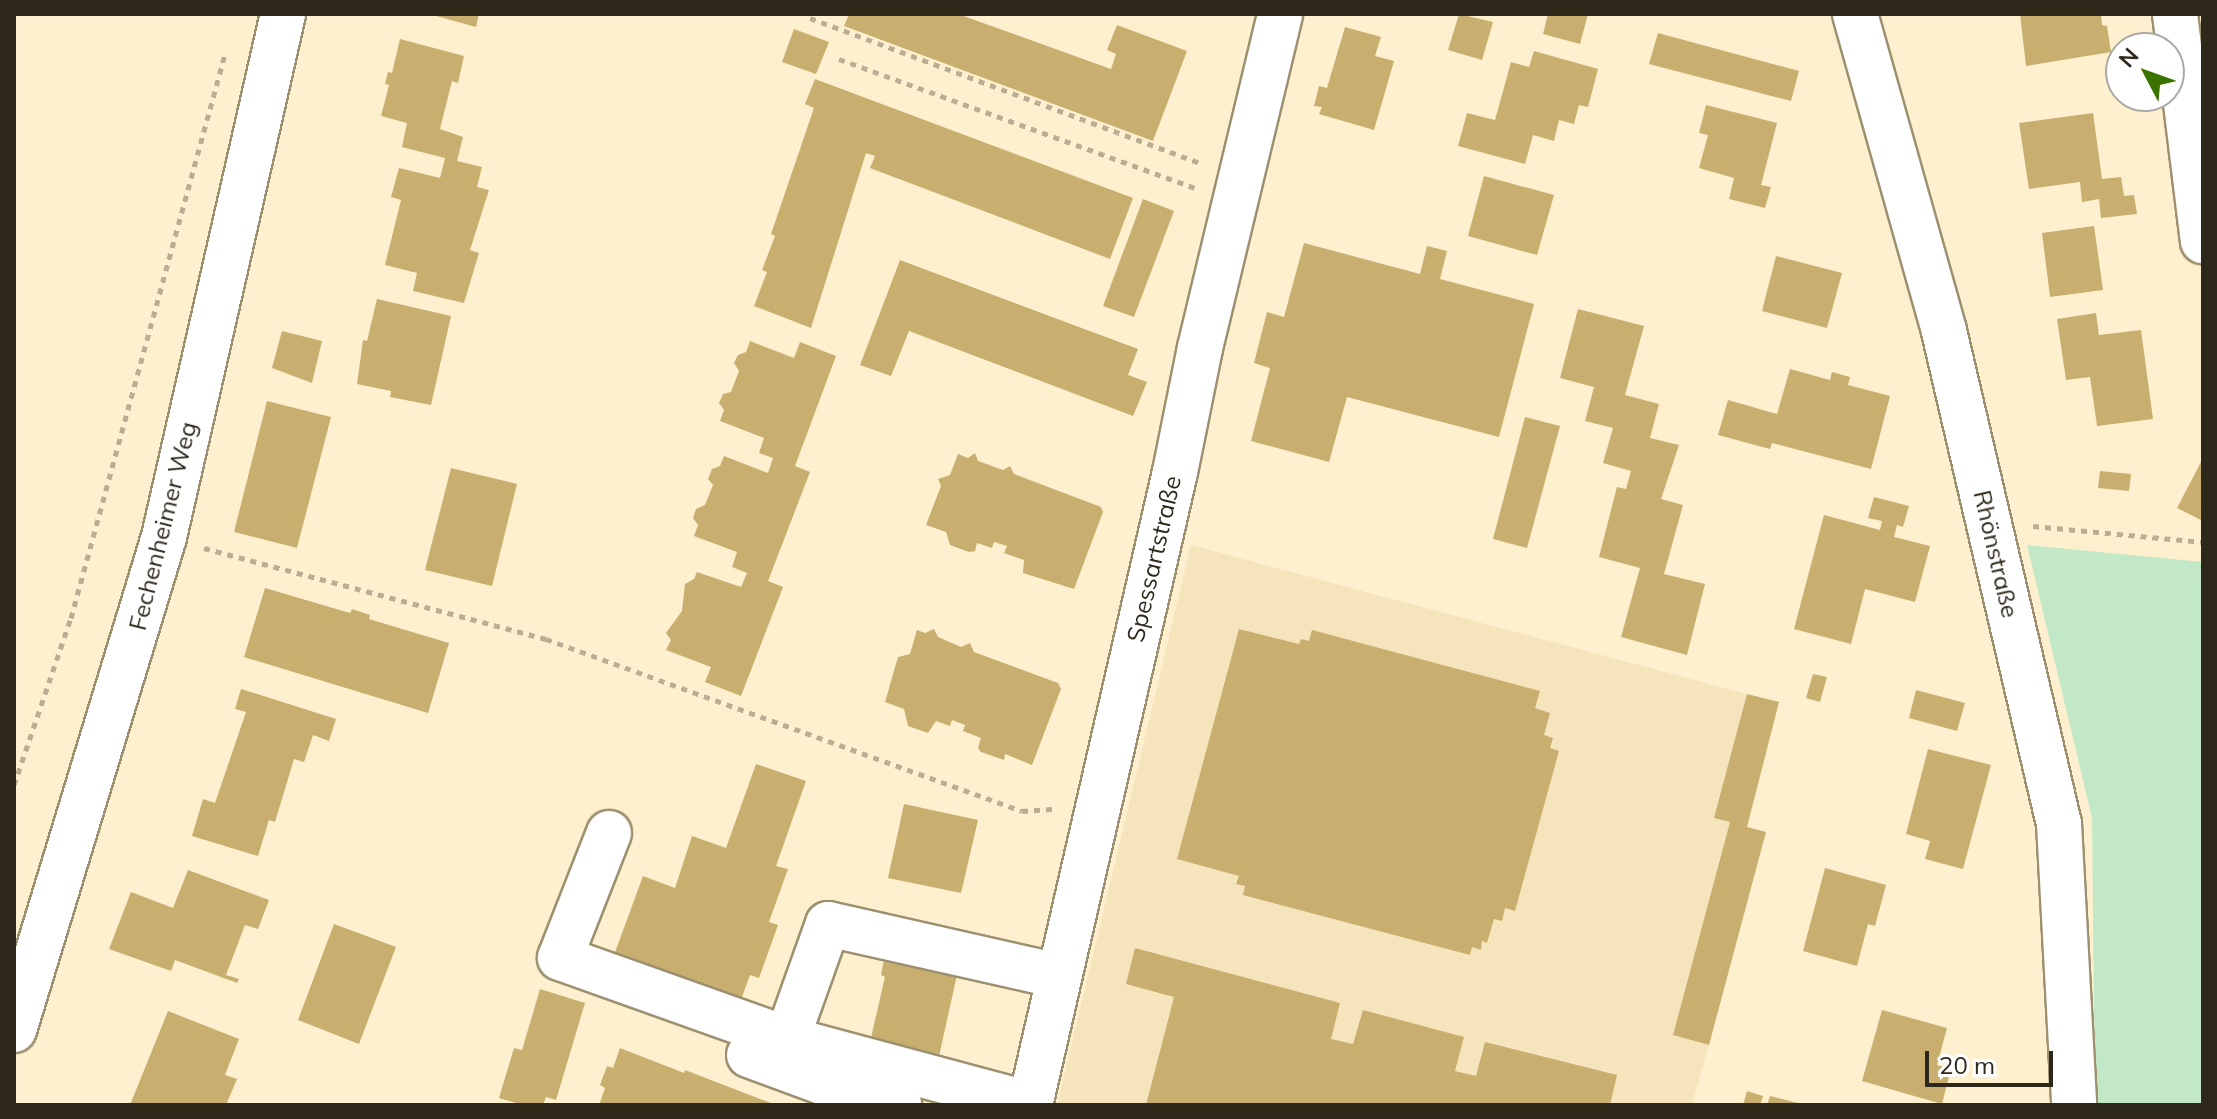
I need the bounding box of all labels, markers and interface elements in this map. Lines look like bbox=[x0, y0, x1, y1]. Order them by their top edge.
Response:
north arrow bbox=[2105, 32, 2185, 112]
text: N bbox=[2112, 42, 2144, 73]
street label: Fechenheimer Weg bbox=[123, 419, 203, 633]
street label: Spessartstraße bbox=[1121, 473, 1187, 645]
street label: Rhönstraße bbox=[1967, 487, 2025, 621]
scale bar bbox=[1929, 1035, 2057, 1085]
text: 20 m bbox=[1939, 1050, 1995, 1080]

